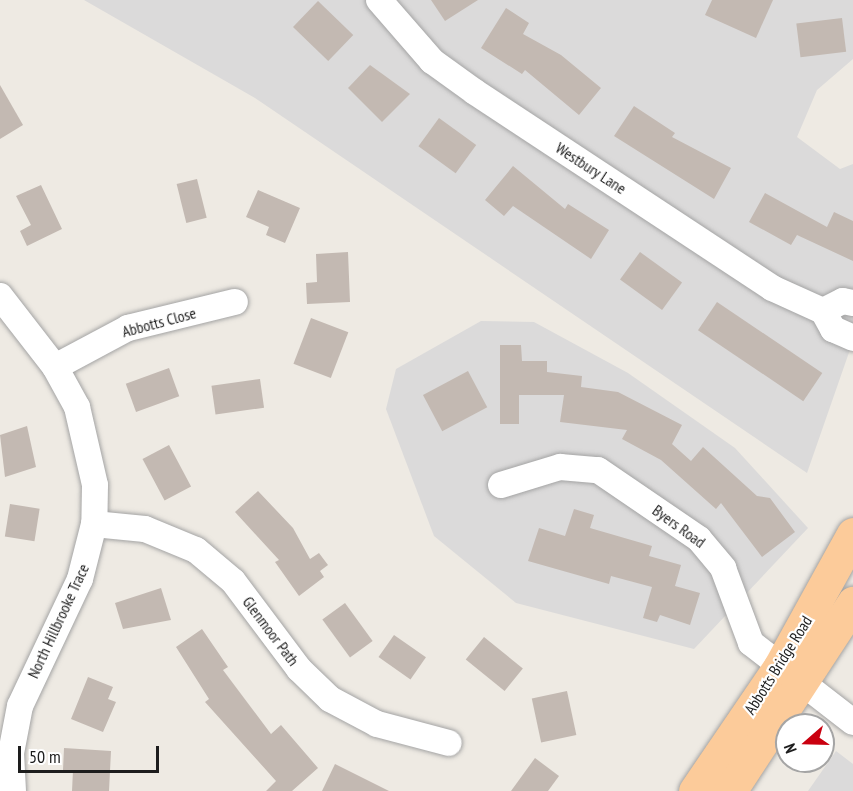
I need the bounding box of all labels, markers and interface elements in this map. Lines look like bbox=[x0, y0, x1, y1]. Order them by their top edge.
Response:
street label: Westbury Lane bbox=[552, 138, 630, 198]
street label: Abbotts Close bbox=[120, 303, 198, 341]
street label: Byers Road bbox=[649, 500, 709, 552]
street label: North Hillbrooke Trace bbox=[23, 561, 93, 681]
street label: Glenmoor Path bbox=[239, 593, 303, 669]
street label: Abbotts Bridge Road bbox=[740, 612, 816, 718]
north arrow bbox=[775, 713, 835, 773]
scale bar bbox=[21, 734, 162, 772]
text: N bbox=[779, 741, 801, 756]
text: 50 m bbox=[29, 745, 61, 768]

